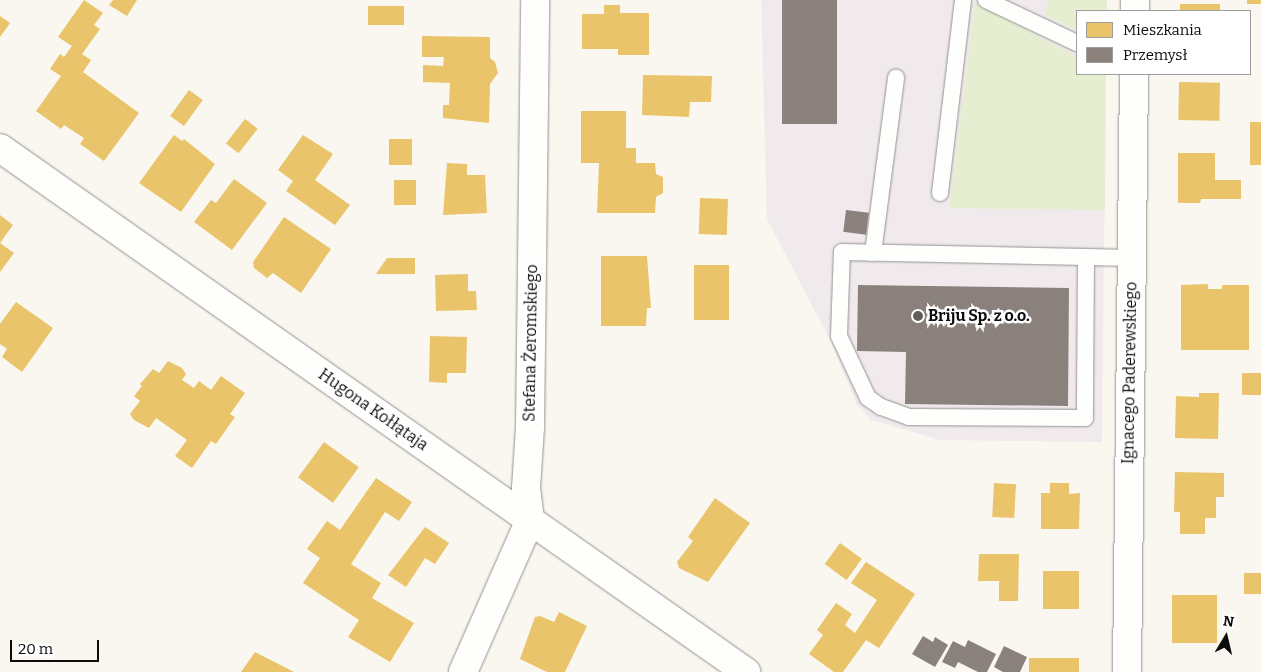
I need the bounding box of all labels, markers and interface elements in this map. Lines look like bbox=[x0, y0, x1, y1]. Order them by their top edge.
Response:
legend bbox=[1076, 10, 1251, 75]
text: Mieszkania bbox=[1123, 21, 1202, 39]
text: Przemysł bbox=[1123, 46, 1187, 64]
street label: Stefana Żeromskiego bbox=[520, 264, 542, 422]
street label: Ignacego Paderewskiego bbox=[1119, 282, 1141, 464]
place label: Briju Sp. z o.o. bbox=[928, 306, 1030, 326]
marker: Briju Sp. z o.o. bbox=[912, 310, 924, 322]
street label: Hugona Kołłątaja bbox=[314, 365, 432, 455]
north arrow bbox=[1201, 612, 1251, 662]
text: N bbox=[1222, 612, 1235, 631]
scale bar bbox=[12, 630, 101, 662]
text: 20 m bbox=[18, 640, 53, 658]

